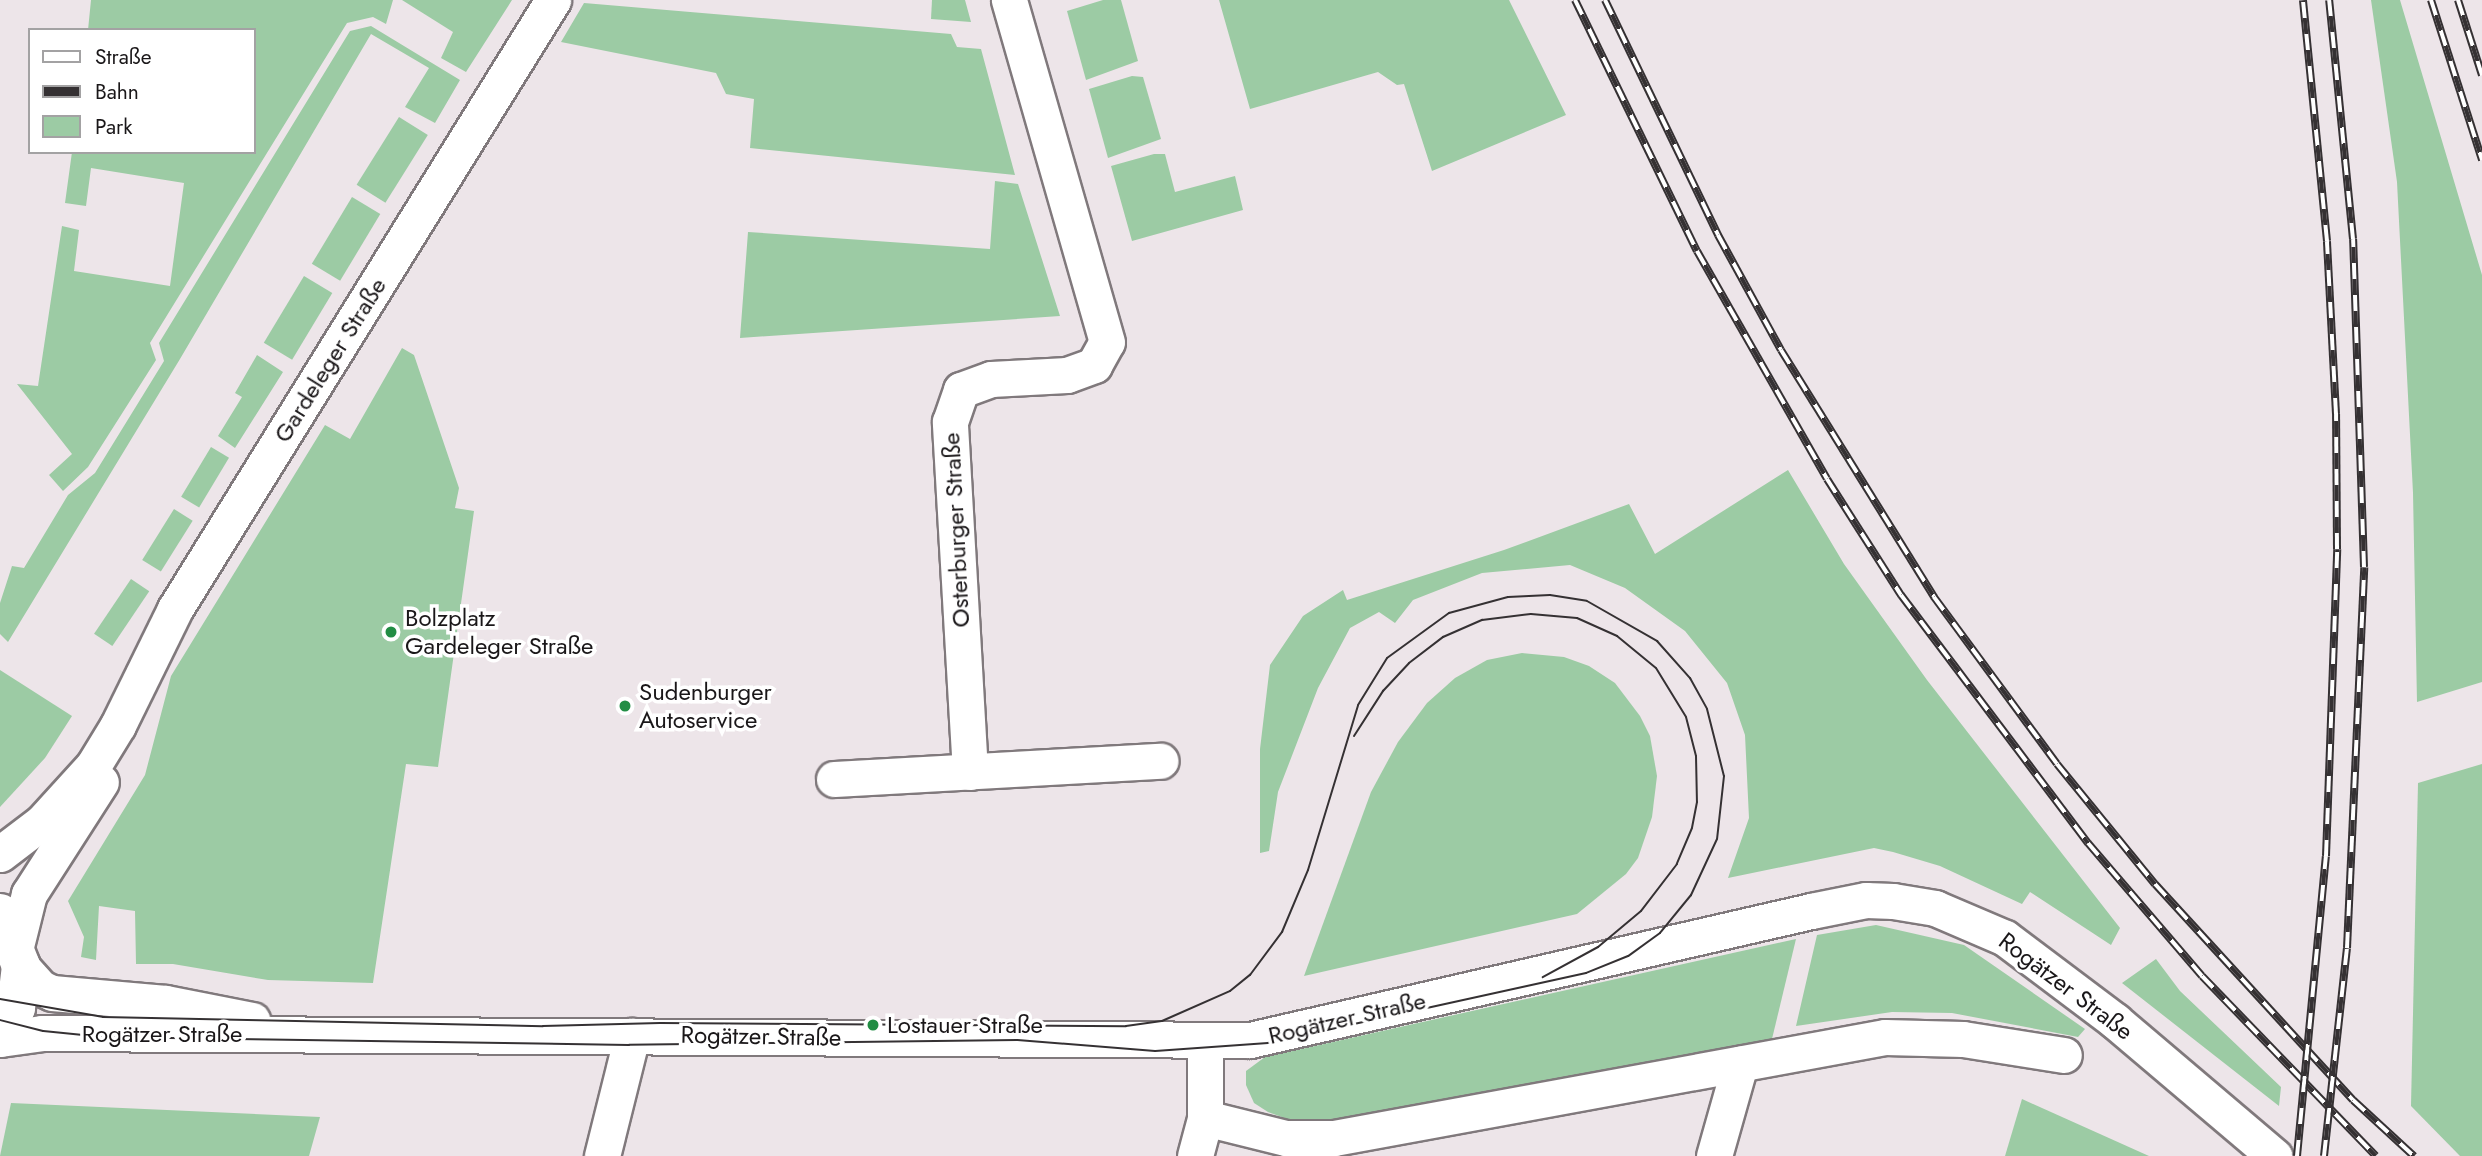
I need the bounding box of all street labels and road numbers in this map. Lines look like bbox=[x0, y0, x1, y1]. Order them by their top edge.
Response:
street label: Gardeleger Straße bbox=[268, 272, 392, 448]
street label: Osterburger Straße bbox=[937, 432, 975, 628]
street label: Rogätzer Straße bbox=[1993, 926, 2139, 1046]
street label: Rogätzer Straße bbox=[1265, 986, 1429, 1050]
street label: Rogätzer Straße bbox=[82, 1020, 242, 1048]
street label: Rogätzer Straße bbox=[680, 1020, 842, 1052]

